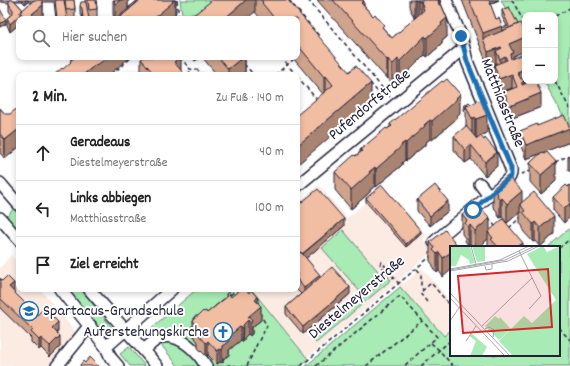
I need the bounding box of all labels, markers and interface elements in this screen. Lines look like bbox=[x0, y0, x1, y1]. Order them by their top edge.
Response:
map controls bbox=[522, 12, 558, 84]
button: + bbox=[522, 12, 558, 48]
search box bbox=[16, 16, 300, 60]
icon: search bbox=[30, 27, 52, 49]
text: Hier suchen bbox=[62, 27, 127, 49]
route end bbox=[452, 27, 470, 45]
button: − bbox=[522, 48, 558, 84]
street label: Matthiasstraße bbox=[474, 55, 530, 151]
street label: Pufendorfstraße bbox=[324, 64, 416, 146]
text: 2 Min. bbox=[32, 86, 67, 110]
text: Zu Fuß · 140 m bbox=[216, 89, 284, 108]
text: Geradeaus bbox=[70, 132, 130, 154]
icon: ahead bbox=[32, 142, 54, 164]
text: 40 m bbox=[260, 143, 284, 162]
text: Diestelmeyerstraße bbox=[70, 154, 167, 173]
text: Links abbiegen bbox=[70, 188, 151, 210]
icon: left bbox=[32, 198, 54, 220]
text: 100 m bbox=[255, 199, 284, 218]
route start bbox=[464, 201, 482, 219]
text: Matthiasstraße bbox=[70, 210, 146, 229]
inset map bbox=[450, 246, 560, 356]
street label: Diestelmeyerstraße bbox=[304, 251, 410, 345]
icon: arrive bbox=[32, 254, 54, 276]
text: Ziel erreicht bbox=[70, 254, 138, 276]
school or university icon: Spartacus-Grundschule bbox=[18, 300, 40, 322]
place label: Spartacus-Grundschule bbox=[43, 300, 184, 323]
place label: Auferstehungskirche bbox=[83, 321, 209, 344]
church icon: Auferstehungskirche bbox=[212, 321, 234, 343]

